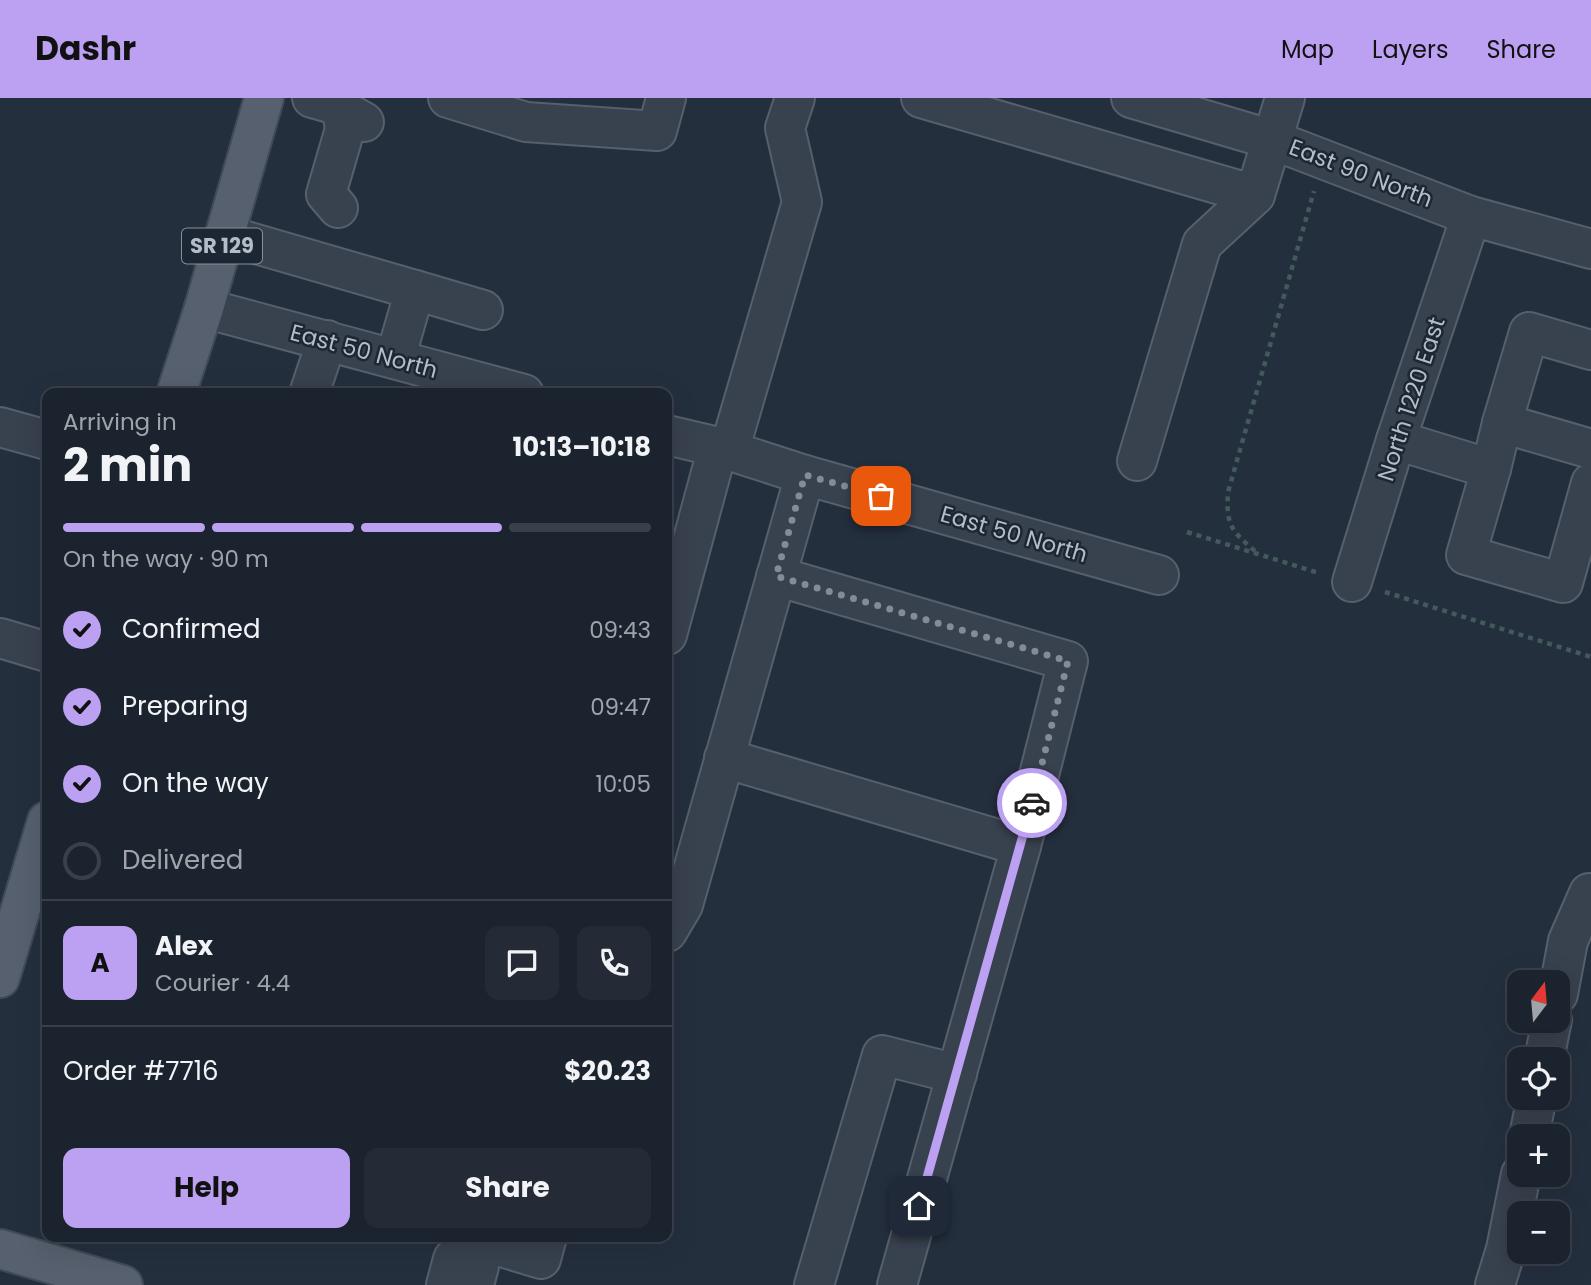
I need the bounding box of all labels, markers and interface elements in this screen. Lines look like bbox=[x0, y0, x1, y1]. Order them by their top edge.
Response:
text: Dashr bbox=[35, 25, 136, 72]
text: Map bbox=[1281, 33, 1334, 66]
text: Layers bbox=[1372, 33, 1448, 66]
text: Share bbox=[1486, 33, 1556, 66]
street label: East 90 North bbox=[1285, 131, 1437, 215]
road number: SR 129 bbox=[182, 228, 262, 264]
street label: North 1220 East bbox=[1369, 313, 1453, 485]
street label: East 50 North bbox=[287, 316, 441, 386]
text: Arriving in bbox=[63, 406, 177, 438]
text: 10:13–10:18 bbox=[513, 429, 651, 465]
text: 2 min bbox=[63, 433, 192, 497]
pin bbox=[851, 466, 911, 526]
icon: bag bbox=[862, 477, 900, 515]
street label: East 50 North bbox=[937, 498, 1091, 570]
text: On the way · 90 m bbox=[63, 543, 269, 575]
icon: check bbox=[63, 611, 101, 649]
text: Confirmed bbox=[122, 611, 260, 647]
text: 09:43 bbox=[589, 614, 651, 646]
icon: check bbox=[63, 688, 101, 726]
text: Preparing bbox=[122, 688, 248, 724]
text: 09:47 bbox=[590, 691, 651, 723]
icon: check bbox=[63, 765, 101, 803]
text: On the way bbox=[122, 765, 269, 801]
text: 10:05 bbox=[595, 768, 651, 800]
courier bbox=[997, 768, 1067, 838]
icon: car bbox=[1013, 784, 1051, 822]
text: Delivered bbox=[122, 842, 243, 878]
button: chat bbox=[485, 926, 559, 1000]
button: phone bbox=[577, 926, 651, 1000]
text: Alex bbox=[155, 928, 213, 964]
text: A bbox=[90, 945, 110, 981]
text: Courier · 4.4 bbox=[155, 967, 290, 999]
north arrow bbox=[1507, 970, 1570, 1032]
map controls bbox=[1507, 970, 1570, 1264]
button: locate bbox=[1507, 1047, 1570, 1110]
text: Order #7716 bbox=[63, 1053, 219, 1089]
text: $20.23 bbox=[564, 1053, 651, 1089]
button: + bbox=[1507, 1124, 1570, 1187]
button: Help bbox=[63, 1148, 350, 1228]
button: Share bbox=[364, 1148, 651, 1228]
pin bbox=[889, 1176, 949, 1236]
icon: home bbox=[900, 1187, 938, 1225]
button: − bbox=[1507, 1201, 1570, 1264]

